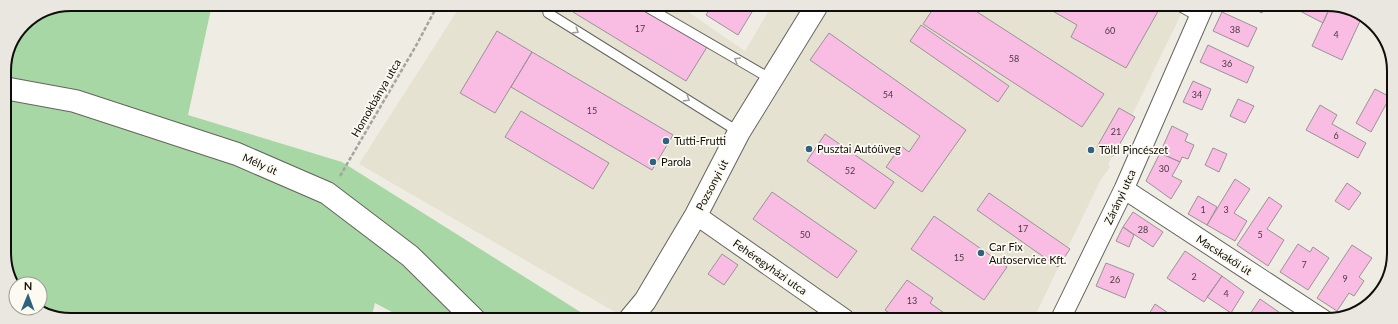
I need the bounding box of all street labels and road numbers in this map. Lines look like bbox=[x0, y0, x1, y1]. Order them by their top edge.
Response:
street label: Homokbánya utca bbox=[348, 57, 403, 139]
street label: Mély út bbox=[241, 150, 280, 177]
street label: Pozsonyi út bbox=[693, 157, 730, 212]
street label: Zárányi utca bbox=[1101, 167, 1138, 226]
street label: Macskakői út bbox=[1194, 232, 1255, 277]
street label: Fehéregyházi utca bbox=[731, 236, 810, 297]

